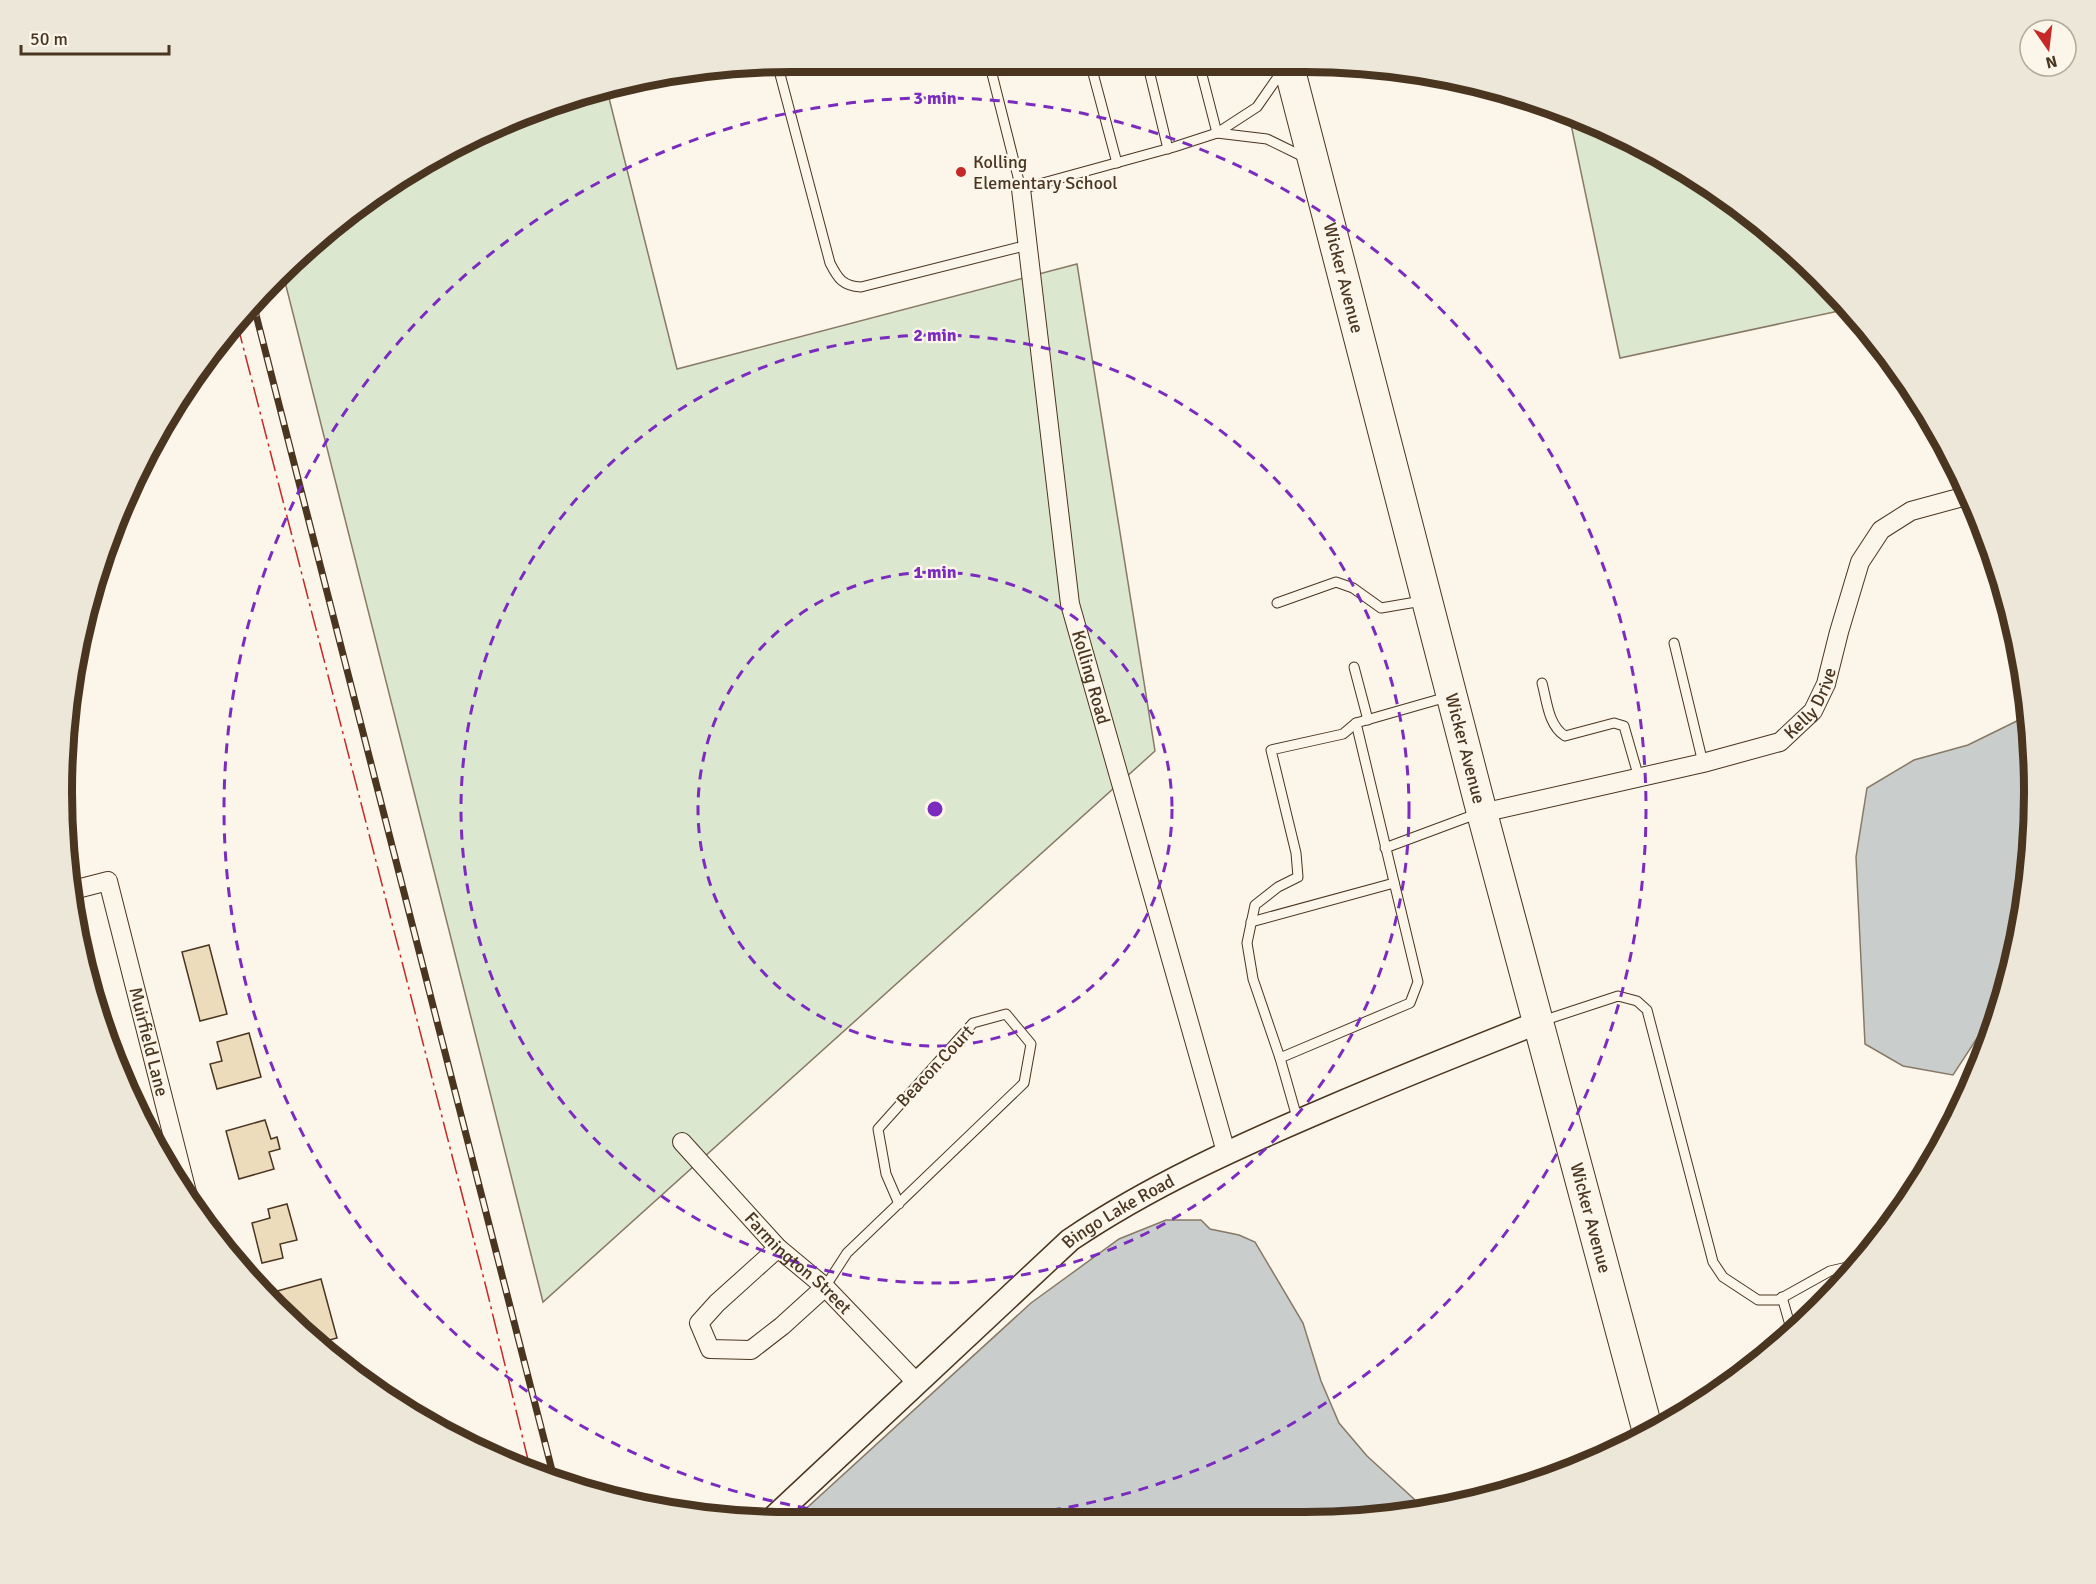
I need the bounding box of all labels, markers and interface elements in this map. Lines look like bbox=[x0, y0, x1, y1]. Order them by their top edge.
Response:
scale bar bbox=[21, 18, 170, 56]
north arrow bbox=[2018, 18, 2078, 78]
text: 50 m bbox=[30, 28, 68, 50]
text: N bbox=[2044, 51, 2059, 73]
text: 3 min bbox=[913, 87, 957, 109]
place label: Kolling Elementary School bbox=[973, 151, 1118, 194]
marker: Kolling Elementary School bbox=[954, 165, 968, 179]
street label: Wicker Avenue bbox=[1319, 220, 1368, 336]
text: 2 min bbox=[913, 324, 957, 346]
text: 1 min bbox=[913, 561, 957, 583]
street label: Kolling Road bbox=[1067, 628, 1115, 727]
street label: Kelly Drive bbox=[1779, 665, 1841, 744]
street label: Wicker Avenue bbox=[1440, 691, 1490, 806]
centre of rings bbox=[925, 799, 945, 819]
street label: Muirfield Lane bbox=[124, 985, 173, 1099]
street label: Beacon Court bbox=[892, 1021, 978, 1111]
street label: Wicker Avenue bbox=[1565, 1160, 1616, 1276]
street label: Bingo Lake Road bbox=[1057, 1170, 1178, 1253]
street label: Farmington Street bbox=[740, 1207, 856, 1319]

